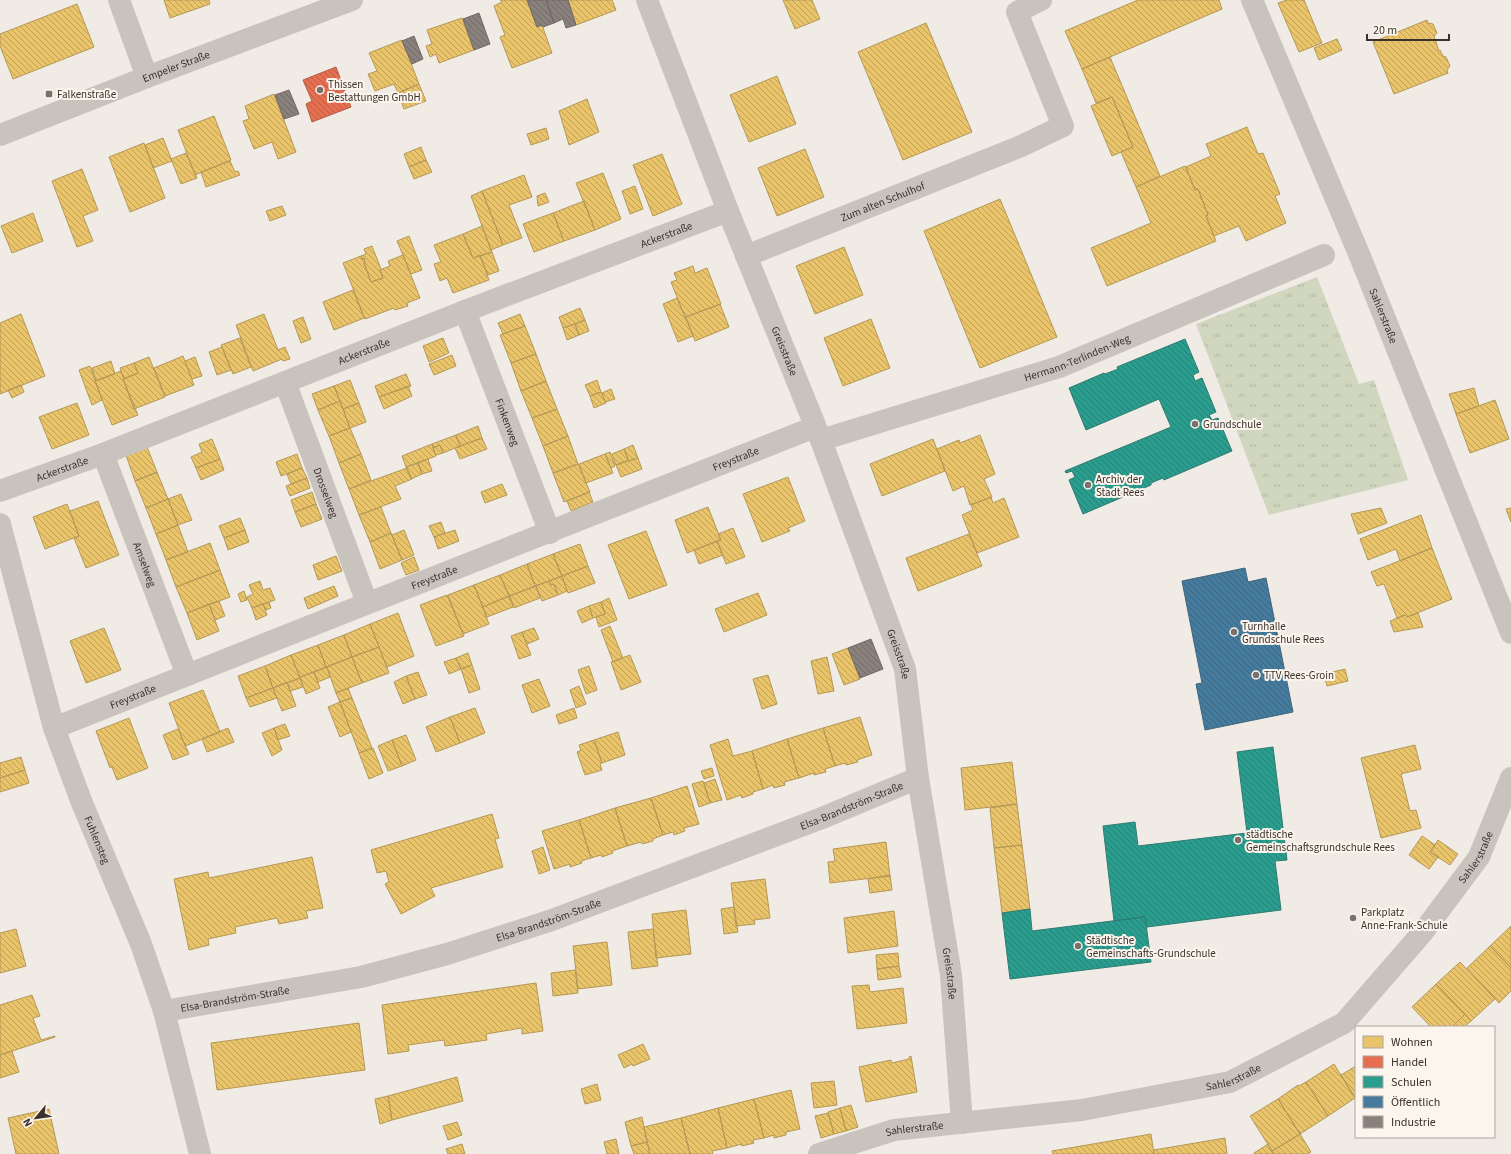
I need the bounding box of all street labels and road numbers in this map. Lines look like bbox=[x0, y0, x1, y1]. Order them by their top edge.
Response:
street label: Empeler Straße bbox=[140, 47, 213, 86]
street label: Zum alten Schulhof bbox=[838, 178, 928, 226]
street label: Ackerstraße bbox=[638, 218, 695, 252]
street label: Sahlerstraße bbox=[1365, 286, 1401, 346]
street label: Greisstraße bbox=[768, 324, 801, 379]
street label: Hermann-Terlinden-Weg bbox=[1022, 331, 1133, 385]
street label: Ackerstraße bbox=[336, 334, 393, 368]
street label: Finkenweg bbox=[491, 396, 523, 449]
street label: Freystraße bbox=[711, 443, 762, 475]
street label: Ackerstraße bbox=[34, 453, 91, 485]
street label: Drosselweg bbox=[309, 465, 342, 521]
street label: Amselweg bbox=[129, 540, 160, 589]
street label: Freystraße bbox=[409, 562, 460, 594]
street label: Greisstraße bbox=[883, 627, 913, 680]
street label: Freystraße bbox=[108, 681, 159, 713]
street label: Elsa-Brandström-Straße bbox=[798, 778, 906, 834]
street label: Fuhlensteg bbox=[80, 814, 114, 867]
street label: Sahlerstraße bbox=[1455, 829, 1497, 887]
street label: Elsa-Brandström-Straße bbox=[494, 895, 604, 946]
street label: Greisstraße bbox=[939, 946, 960, 1001]
street label: Elsa-Brandström-Straße bbox=[179, 982, 291, 1016]
street label: Sahlerstraße bbox=[1204, 1060, 1264, 1094]
street label: Sahlerstraße bbox=[883, 1118, 945, 1140]

